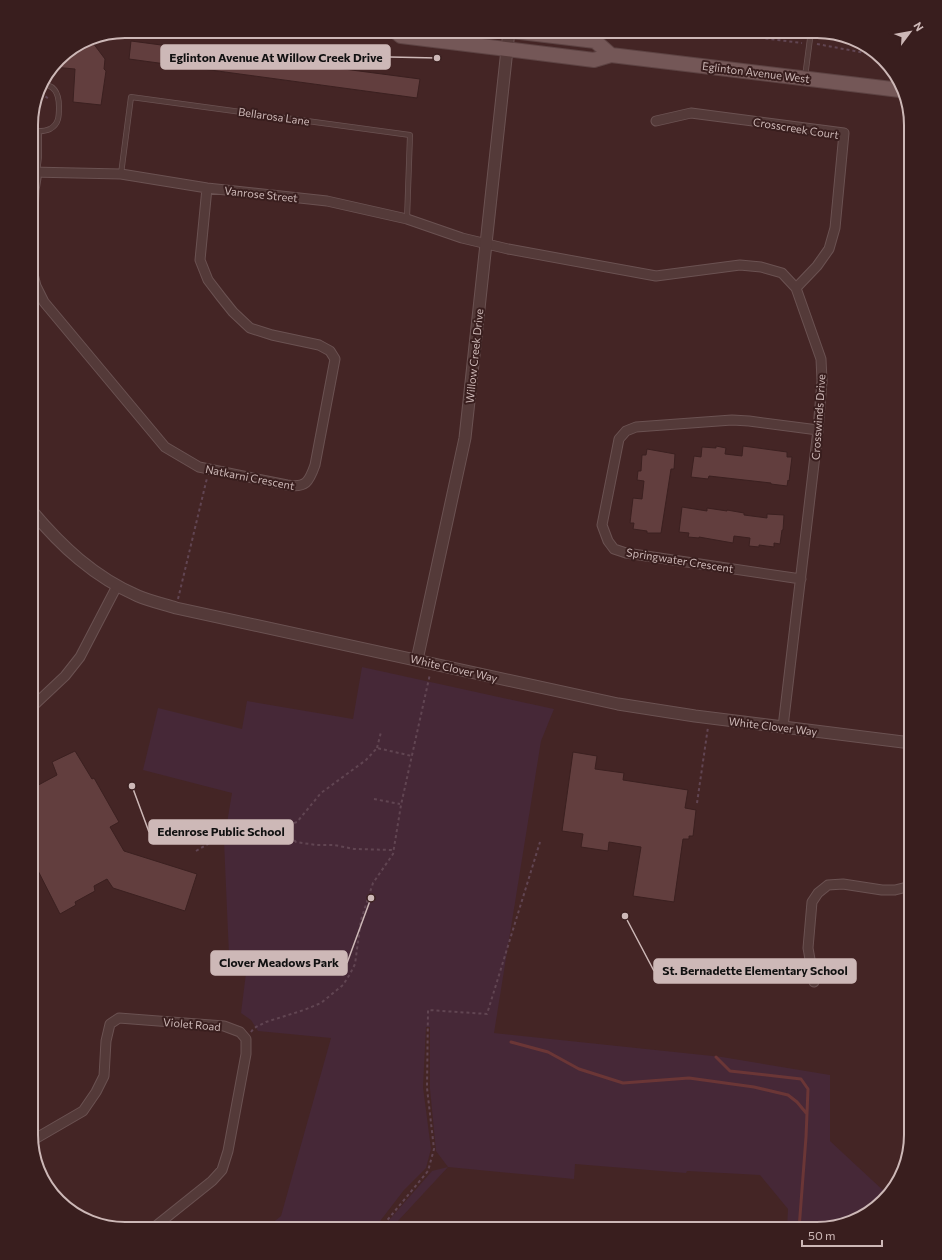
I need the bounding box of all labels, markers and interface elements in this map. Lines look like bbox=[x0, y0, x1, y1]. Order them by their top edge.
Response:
north arrow bbox=[890, 12, 930, 52]
text: N bbox=[911, 19, 927, 33]
callout: Eglinton Avenue At Willow Creek Drive bbox=[161, 45, 390, 69]
text: Eglinton Avenue At Willow Creek Drive bbox=[169, 50, 383, 64]
street label: Eglinton Avenue West bbox=[701, 59, 811, 85]
street label: Bellarosa Lane bbox=[237, 105, 311, 127]
street label: Crosscreek Court bbox=[752, 115, 840, 141]
street label: Vanrose Street bbox=[224, 184, 299, 204]
street label: Willow Creek Drive bbox=[463, 308, 485, 404]
street label: Crosswinds Drive bbox=[809, 373, 827, 460]
street label: Natkarni Crescent bbox=[204, 462, 296, 492]
street label: Springwater Crescent bbox=[626, 545, 735, 575]
street label: White Clover Way bbox=[409, 652, 499, 684]
street label: White Clover Way bbox=[728, 714, 818, 738]
callout: Edenrose Public School bbox=[149, 820, 293, 844]
text: Edenrose Public School bbox=[157, 824, 285, 838]
callout: Clover Meadows Park bbox=[211, 951, 347, 975]
text: Clover Meadows Park bbox=[219, 955, 339, 969]
callout: St. Bernadette Elementary School bbox=[654, 959, 856, 983]
text: St. Bernadette Elementary School bbox=[662, 963, 848, 977]
street label: Violet Road bbox=[163, 1015, 221, 1033]
scale bar bbox=[802, 1222, 882, 1248]
text: 50 m bbox=[808, 1228, 836, 1242]

